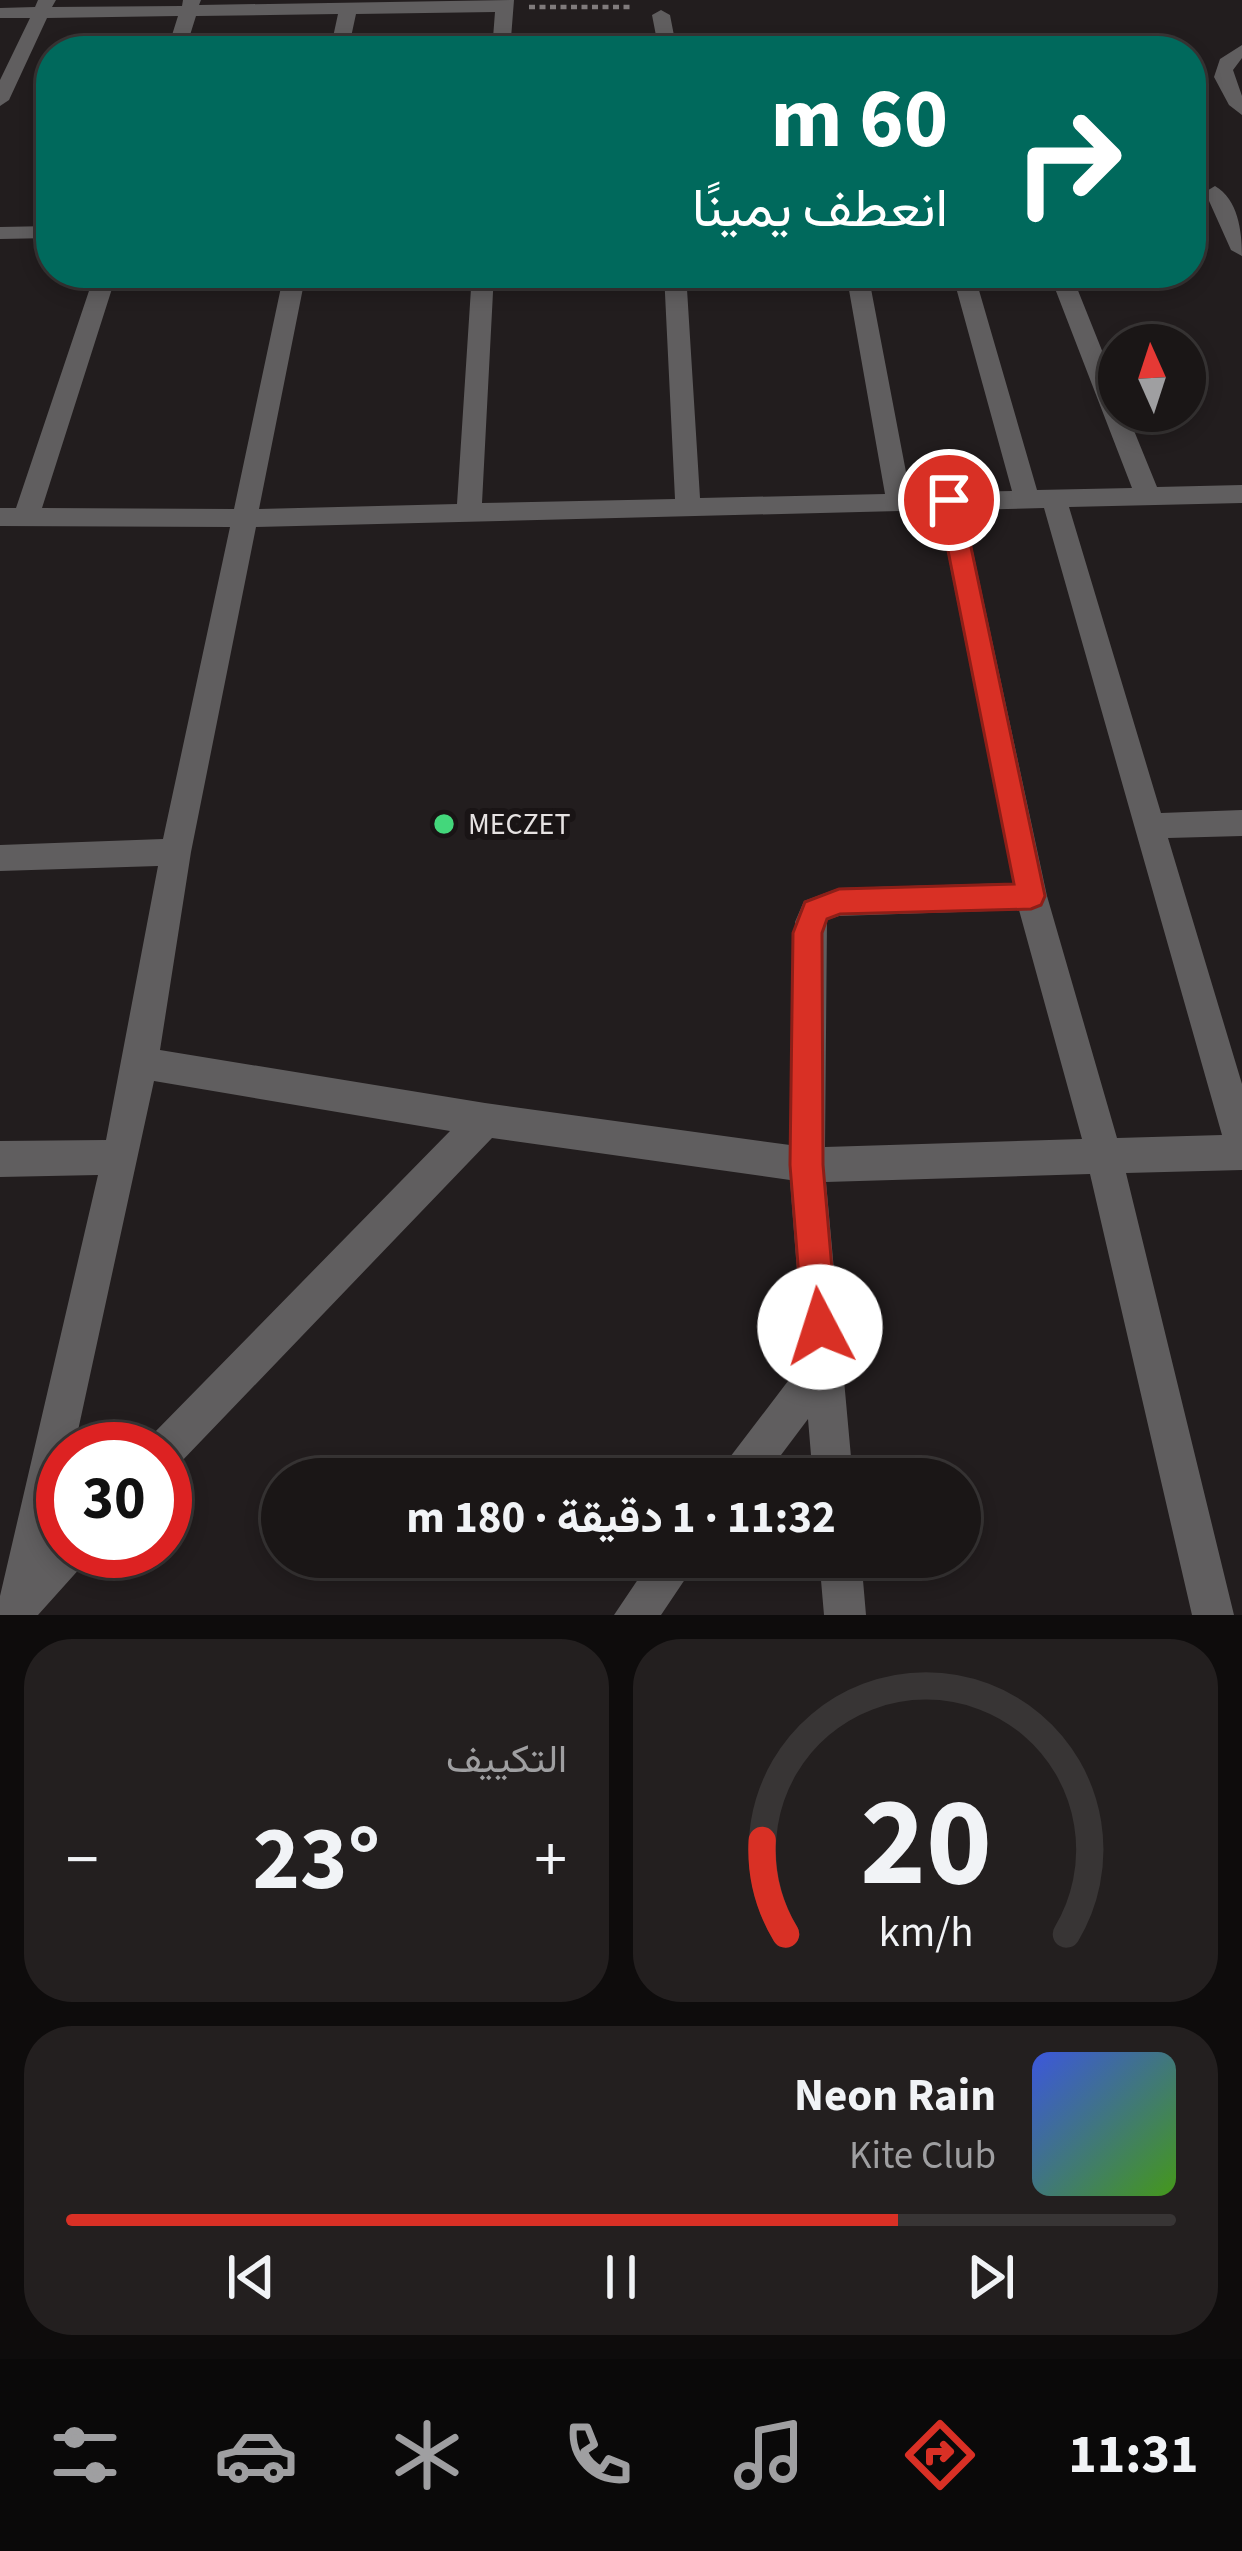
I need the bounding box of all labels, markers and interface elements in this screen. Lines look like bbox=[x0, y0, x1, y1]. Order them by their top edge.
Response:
text: 60 m bbox=[770, 60, 948, 180]
icon: right bbox=[990, 84, 1146, 240]
text: انعطف يمينًا bbox=[692, 171, 948, 248]
north arrow bbox=[1098, 324, 1206, 432]
map controls bbox=[1098, 324, 1206, 432]
pin bbox=[898, 449, 1000, 551]
icon: arrive bbox=[916, 467, 982, 533]
place label: MECZET bbox=[468, 803, 571, 846]
marker: MECZET bbox=[431, 811, 457, 837]
position arrow bbox=[757, 1264, 883, 1390]
speed limit sign: 30 bbox=[36, 1422, 192, 1578]
text: 11:32 · 1 دقيقة · 180 m bbox=[406, 1486, 836, 1550]
text: التكييف bbox=[446, 1732, 567, 1788]
text: 20 bbox=[860, 1755, 991, 1933]
text: 23° bbox=[253, 1796, 380, 1924]
text: − bbox=[66, 1813, 99, 1907]
text: + bbox=[534, 1813, 567, 1907]
text: km/h bbox=[878, 1901, 973, 1962]
text: Neon Rain bbox=[794, 2064, 996, 2128]
text: Kite Club bbox=[849, 2128, 996, 2184]
icon: previous bbox=[218, 2244, 284, 2310]
icon: pause bbox=[588, 2244, 654, 2310]
icon: next bbox=[958, 2244, 1024, 2310]
icon: filters bbox=[43, 2413, 127, 2497]
icon: car bbox=[214, 2413, 298, 2497]
icon: climate bbox=[385, 2413, 469, 2497]
icon: phone bbox=[556, 2413, 640, 2497]
icon: music bbox=[727, 2413, 811, 2497]
icon: directions bbox=[898, 2413, 982, 2497]
text: 11:31 bbox=[1068, 2417, 1199, 2494]

